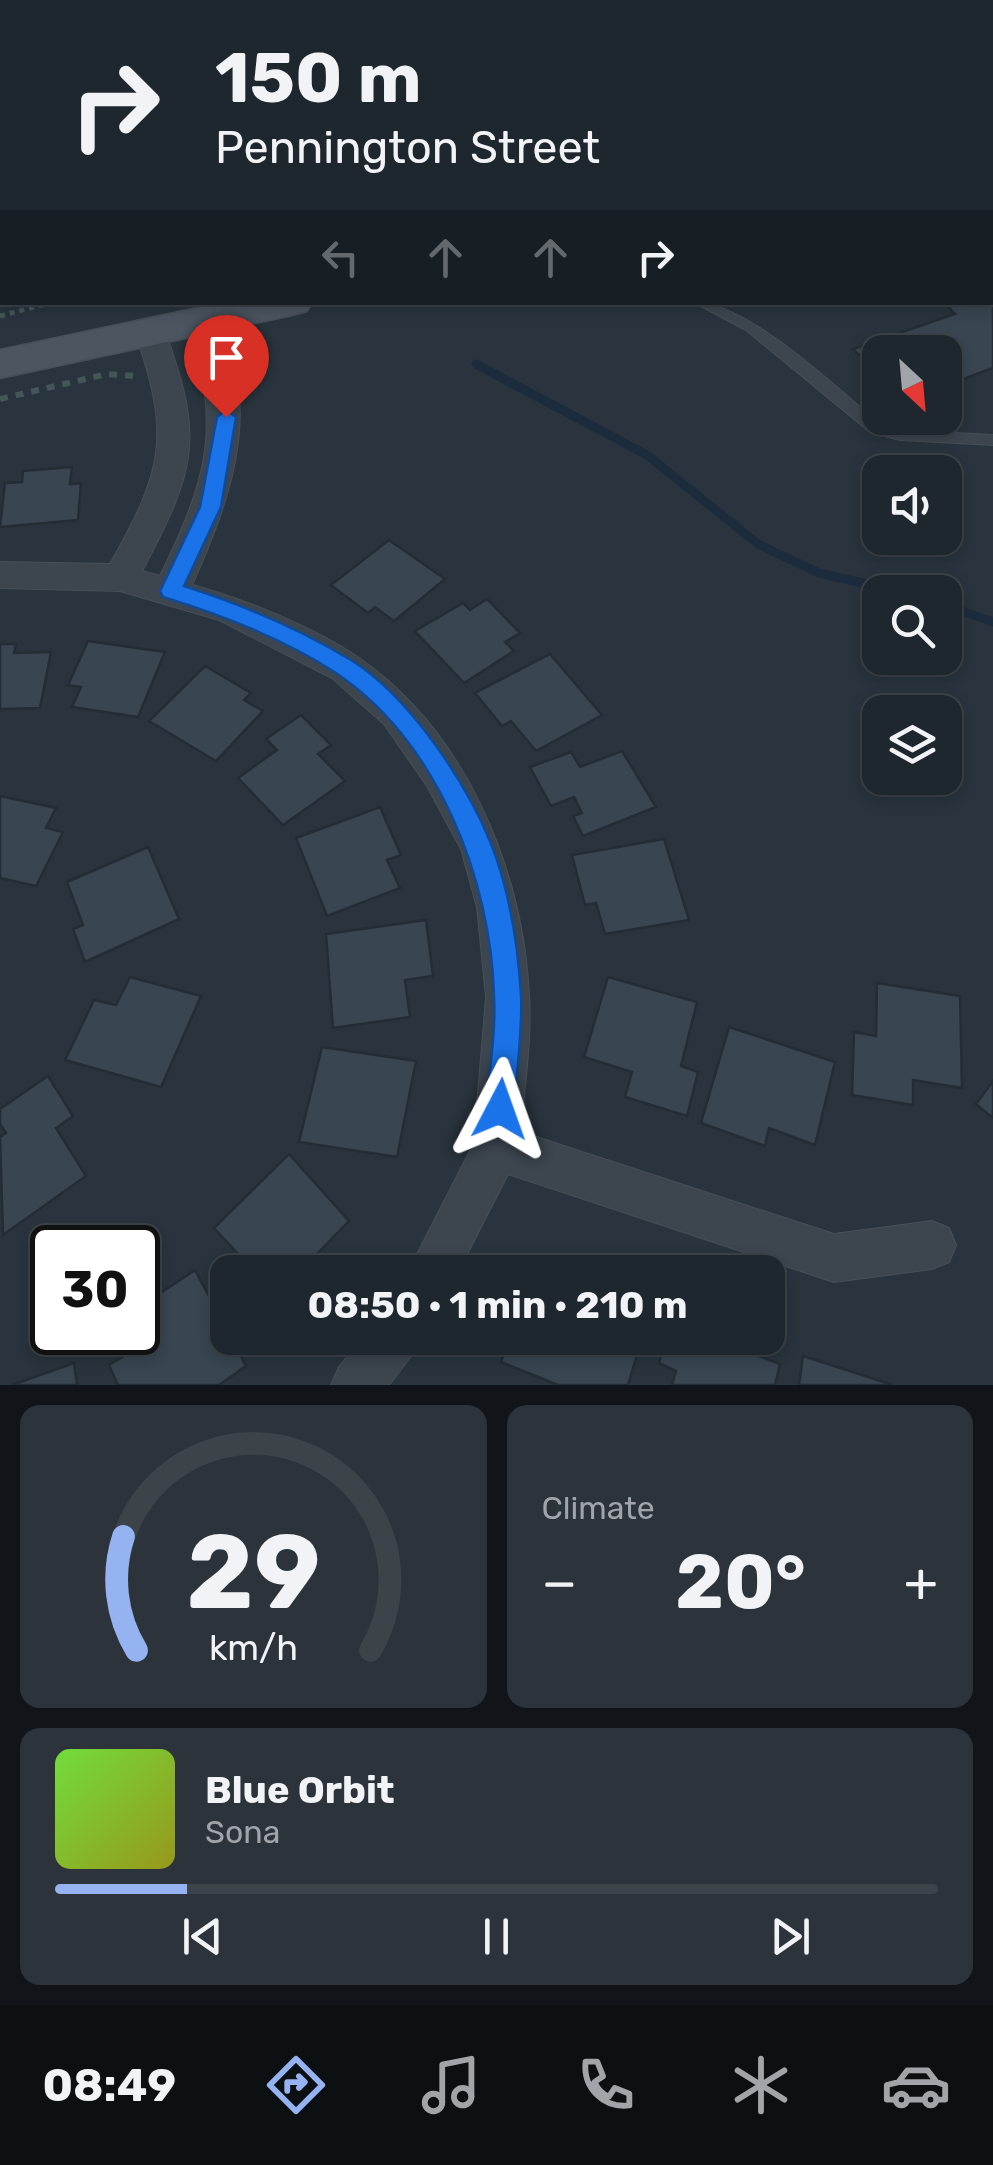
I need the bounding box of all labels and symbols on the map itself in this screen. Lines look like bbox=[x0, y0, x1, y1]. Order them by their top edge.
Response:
pin bbox=[184, 315, 269, 418]
north arrow bbox=[862, 335, 962, 435]
position arrow bbox=[448, 1057, 552, 1161]
speed limit sign: 30 bbox=[30, 1225, 160, 1355]

